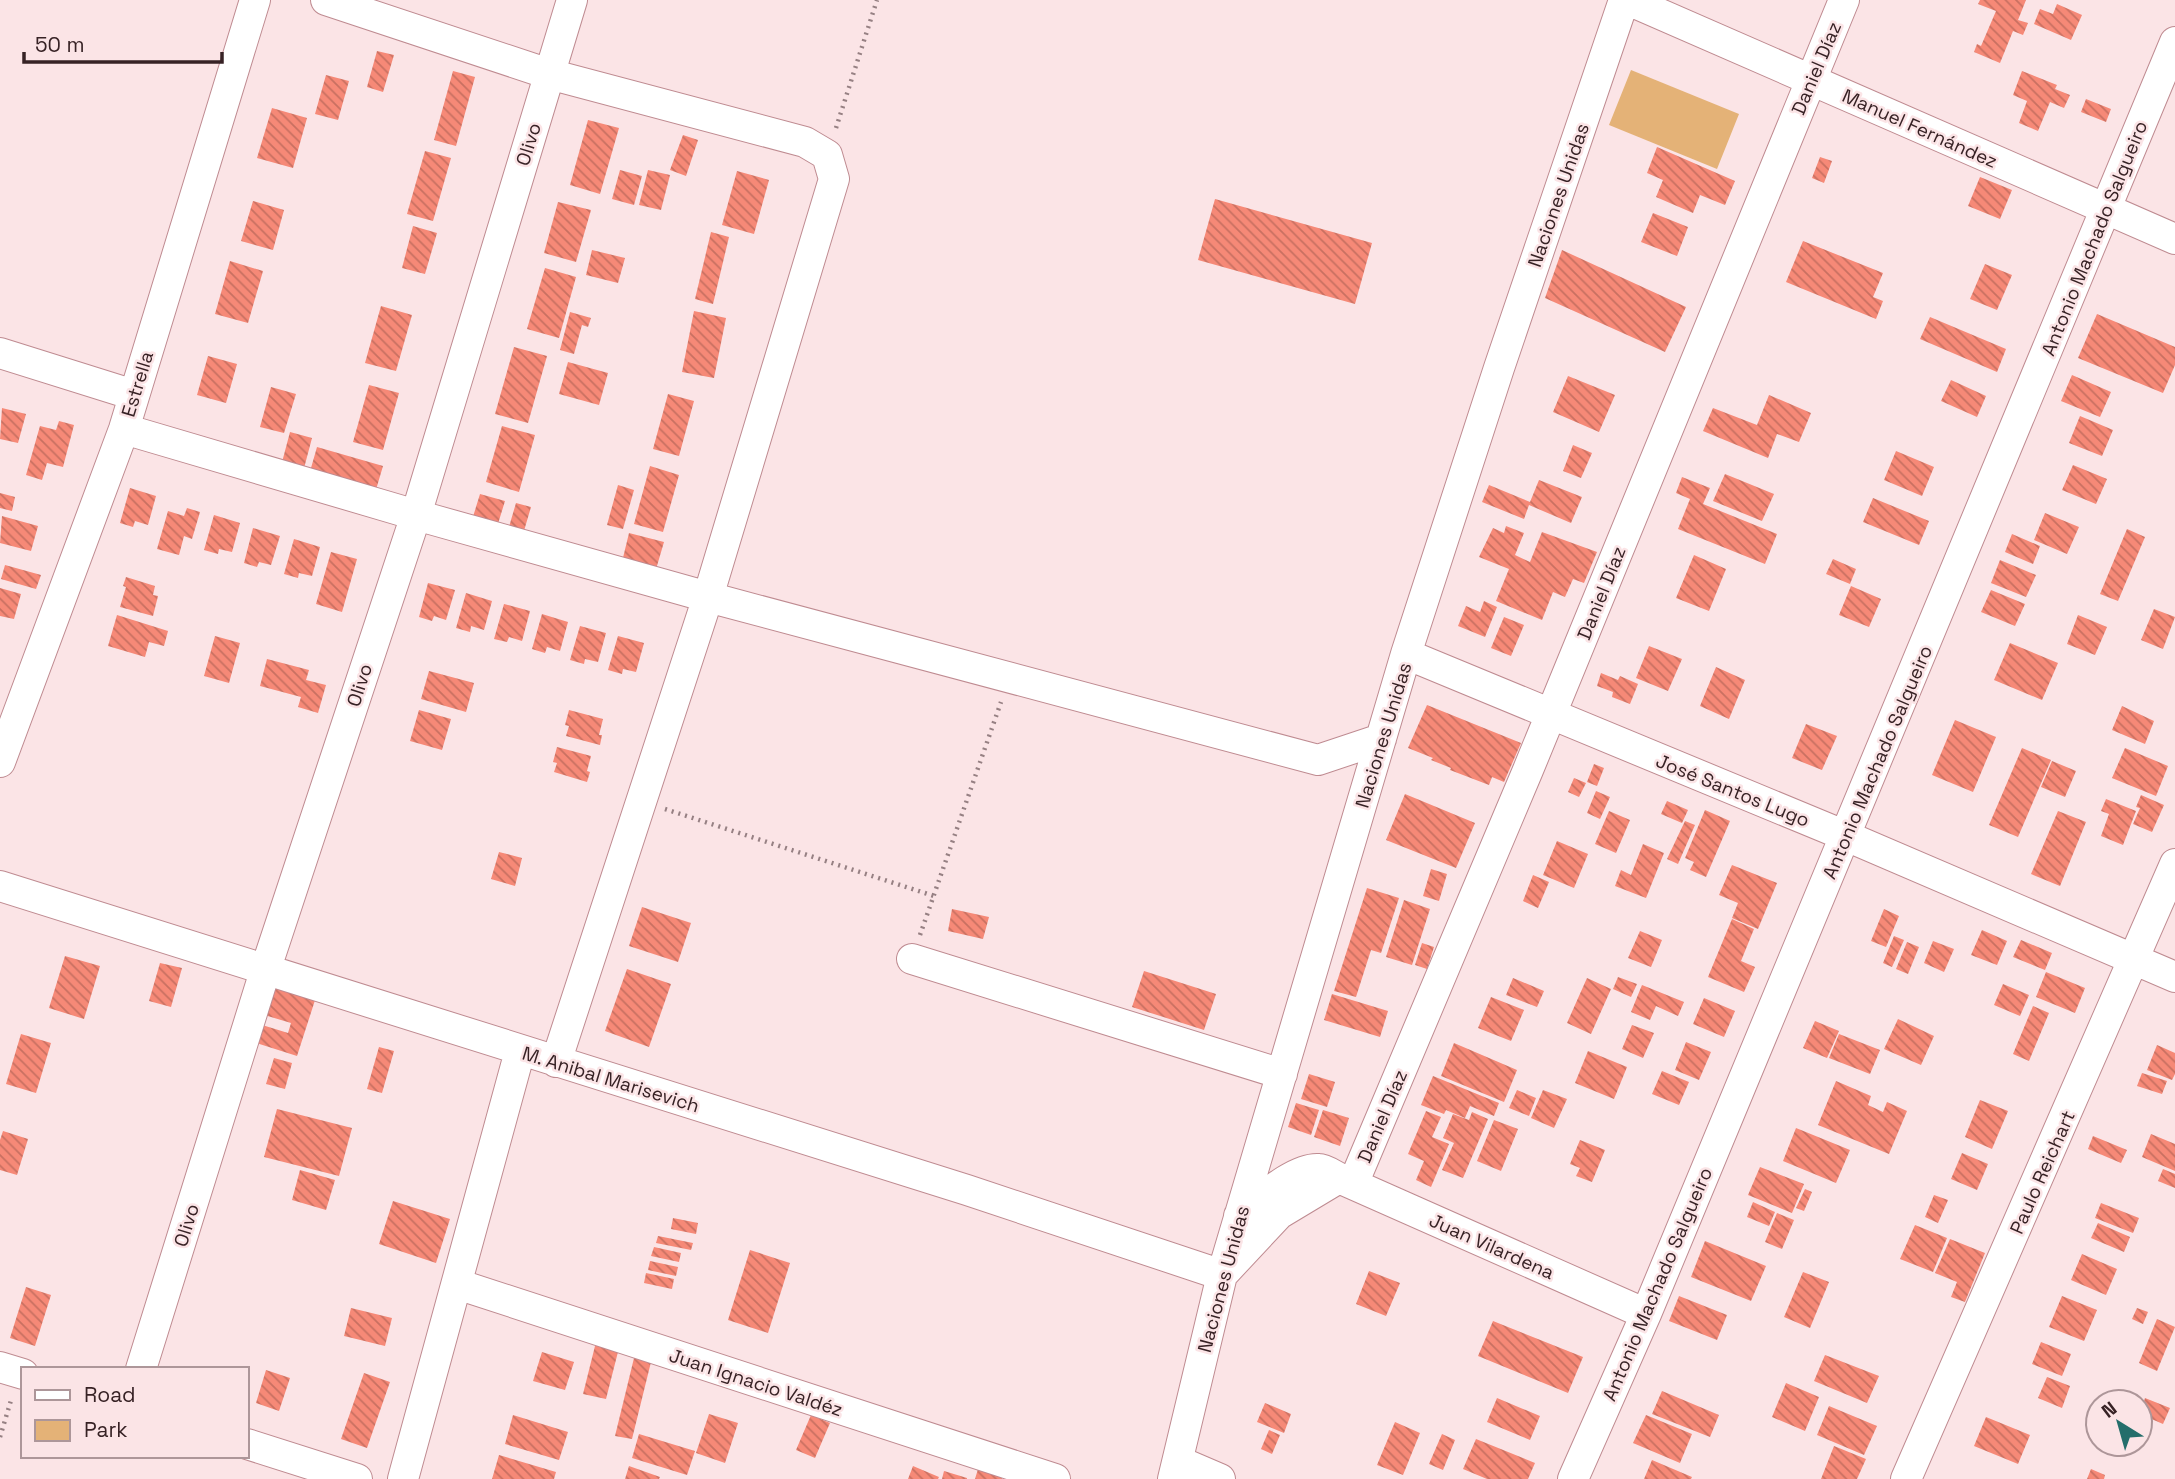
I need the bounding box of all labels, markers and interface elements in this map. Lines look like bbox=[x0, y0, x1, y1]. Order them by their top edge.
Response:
street label: Daniel Díaz bbox=[1786, 18, 1847, 119]
scale bar bbox=[24, 21, 222, 65]
text: 50 m bbox=[35, 31, 85, 58]
street label: Manuel Fernández bbox=[1838, 83, 2001, 174]
street label: Antonio Machado Salgueiro bbox=[2036, 117, 2153, 359]
street label: Olivo bbox=[510, 120, 547, 169]
street label: Naciones Unidas bbox=[1522, 120, 1595, 271]
street label: Estrella bbox=[116, 348, 159, 420]
street label: Daniel Díaz bbox=[1571, 543, 1632, 644]
street label: Antonio Machado Salgueiro bbox=[1817, 642, 1938, 883]
street label: Naciones Unidas bbox=[1349, 659, 1417, 811]
street label: Olivo bbox=[341, 661, 378, 710]
street label: José Santos Lugo bbox=[1652, 748, 1813, 833]
street label: M. Anibal Marisevich bbox=[519, 1041, 703, 1118]
street label: Daniel Díaz bbox=[1352, 1066, 1413, 1167]
street label: Paulo Reichart bbox=[2004, 1107, 2081, 1238]
street label: Antonio Machado Salgueiro bbox=[1597, 1164, 1718, 1405]
street label: Olivo bbox=[168, 1201, 205, 1250]
street label: Naciones Unidas bbox=[1192, 1203, 1255, 1355]
street label: Juan Vilardena bbox=[1425, 1208, 1558, 1285]
street label: Juan Ignacio Valdéz bbox=[666, 1343, 846, 1422]
legend bbox=[21, 1367, 248, 1458]
text: Road bbox=[84, 1381, 136, 1408]
north arrow bbox=[2084, 1388, 2154, 1458]
text: N bbox=[2096, 1396, 2122, 1424]
text: Park bbox=[84, 1416, 128, 1443]

